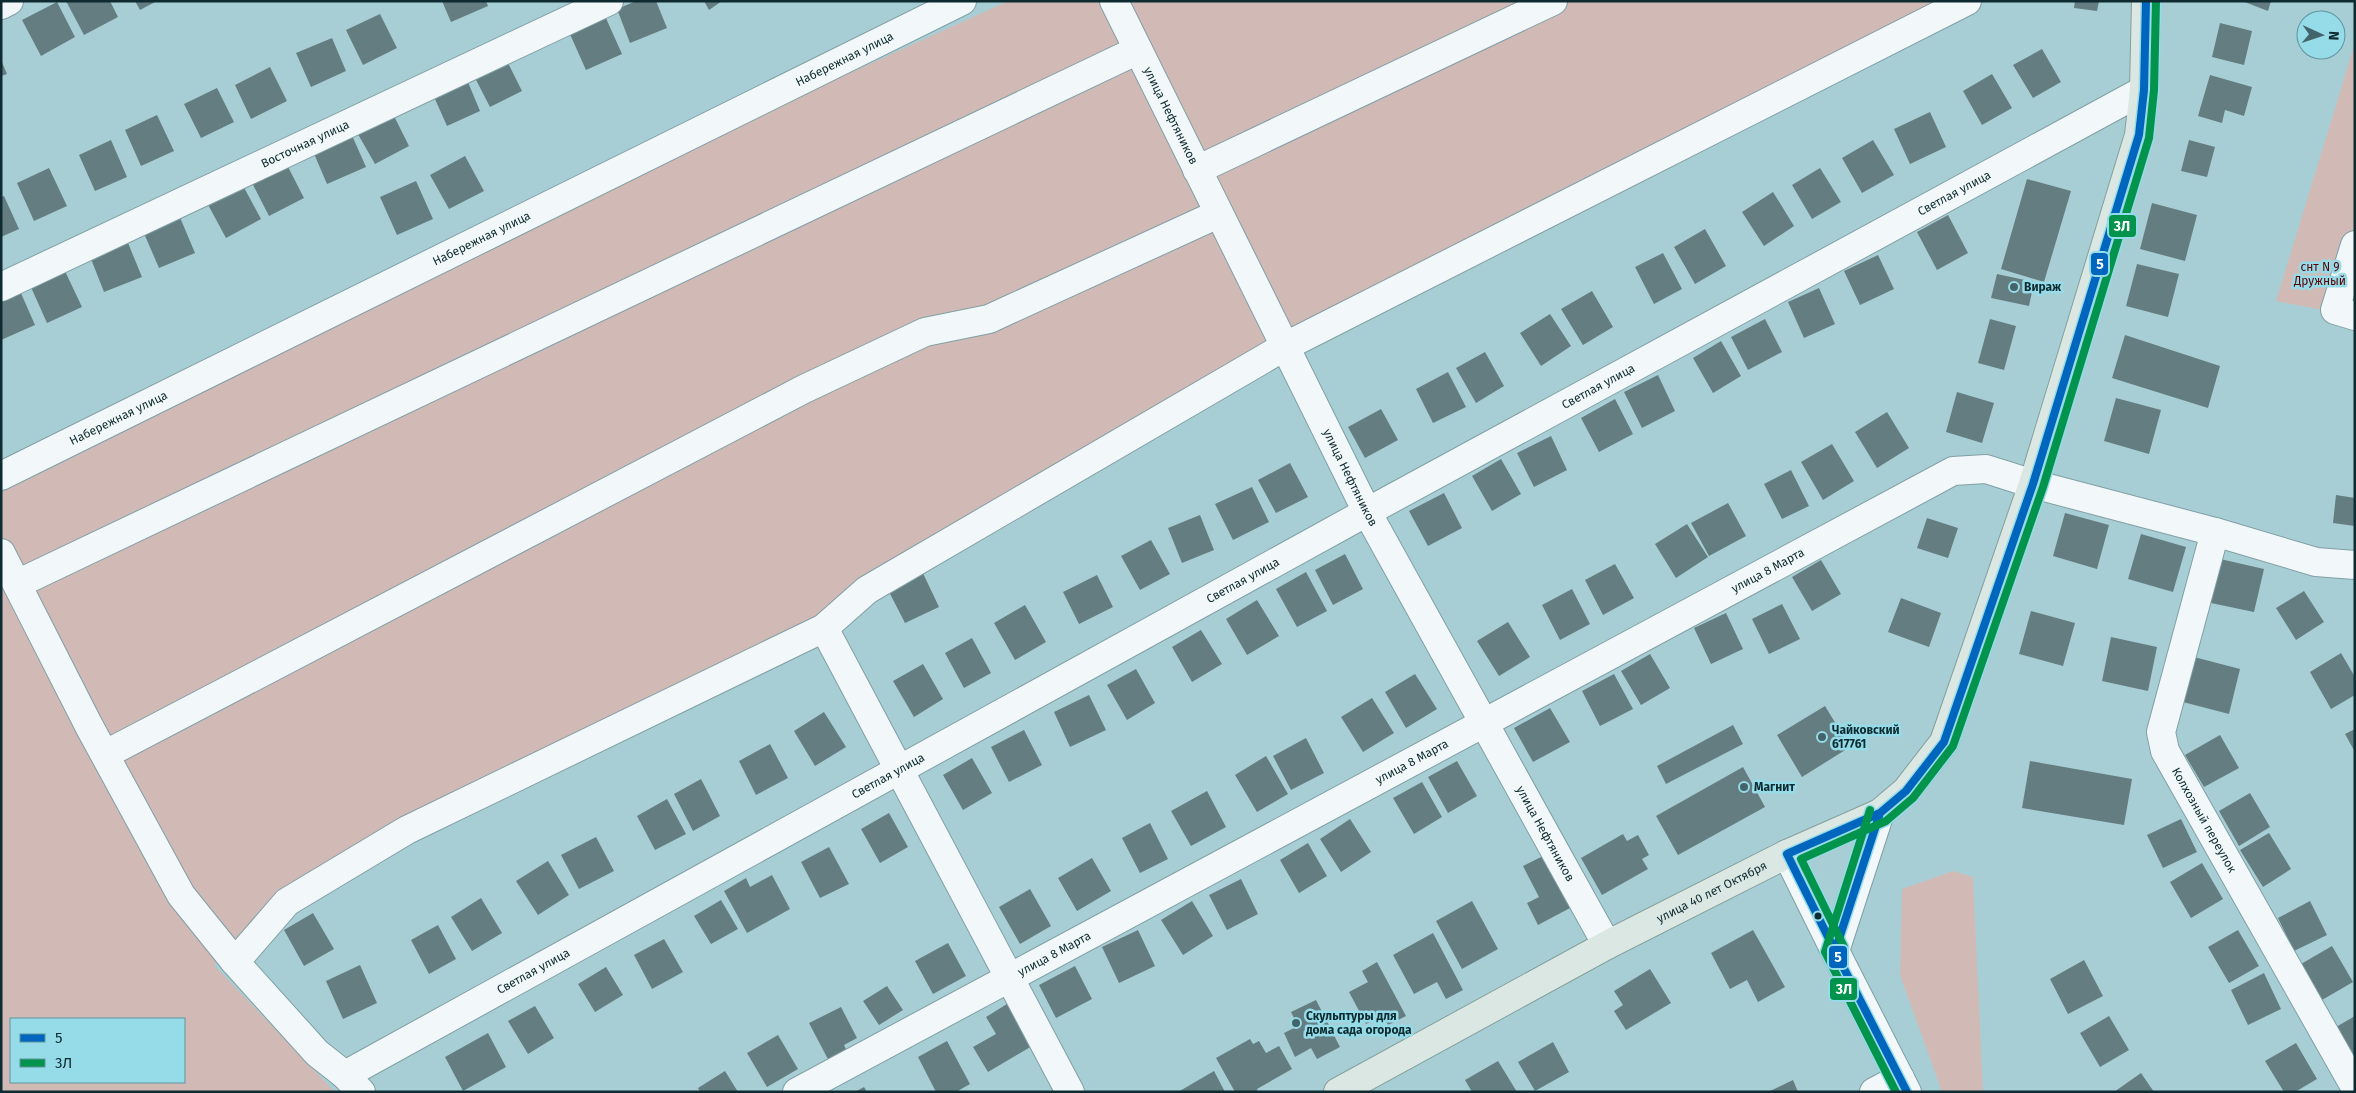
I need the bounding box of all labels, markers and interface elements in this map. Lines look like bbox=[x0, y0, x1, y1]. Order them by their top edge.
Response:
north arrow bbox=[2296, 10, 2346, 60]
street label: Набережная улица bbox=[793, 29, 896, 89]
text: N bbox=[2325, 31, 2342, 41]
street label: улица Нефтяников bbox=[1141, 65, 1201, 167]
street label: Восточная улица bbox=[259, 117, 351, 171]
street label: Светлая улица bbox=[1915, 168, 1993, 219]
street label: Набережная улица bbox=[430, 208, 533, 269]
line badge: 3Л bbox=[2108, 214, 2137, 238]
text: 3Л bbox=[2113, 218, 2130, 235]
line badge: 5 bbox=[2090, 252, 2109, 276]
text: 5 bbox=[2096, 256, 2104, 273]
park label: снт N 9 Дружный bbox=[2293, 260, 2346, 288]
place label: Вираж bbox=[2024, 280, 2062, 294]
marker: Вираж bbox=[2008, 281, 2020, 293]
street label: Светлая улица bbox=[1559, 361, 1637, 412]
street label: Набережная улица bbox=[67, 388, 170, 448]
street label: улица Нефтяников bbox=[1320, 427, 1381, 529]
street label: улица 8 Марта bbox=[1729, 545, 1807, 596]
street label: Светлая улица bbox=[1204, 555, 1282, 606]
place label: Чайковский 617761 bbox=[1832, 723, 1900, 751]
marker: Чайковский 617761 bbox=[1816, 731, 1828, 743]
street label: улица 8 Марта bbox=[1373, 736, 1451, 787]
street label: Светлая улица bbox=[849, 750, 927, 802]
street label: Колхозный переулок bbox=[2169, 765, 2240, 876]
place label: Магнит bbox=[1754, 780, 1795, 794]
marker: Магнит bbox=[1738, 781, 1750, 793]
street label: улица Нефтяников bbox=[1513, 784, 1577, 884]
street label: улица 40 лет Октября bbox=[1654, 858, 1769, 926]
unlabelled marker bbox=[1813, 911, 1823, 921]
street label: улица 8 Марта bbox=[1015, 929, 1093, 979]
line badge: 5 bbox=[1828, 945, 1848, 969]
street label: Светлая улица bbox=[494, 946, 572, 997]
text: 5 bbox=[1834, 949, 1842, 966]
line badge: 3Л bbox=[1829, 977, 1858, 1001]
text: 3Л bbox=[1835, 981, 1852, 998]
place label: Скульптуры для дома сада огорода bbox=[1306, 1009, 1412, 1037]
marker: Скульптуры для дома сада огорода bbox=[1290, 1017, 1302, 1029]
legend bbox=[10, 1018, 185, 1083]
text: 5 bbox=[55, 1029, 63, 1047]
text: 3Л bbox=[55, 1054, 72, 1072]

